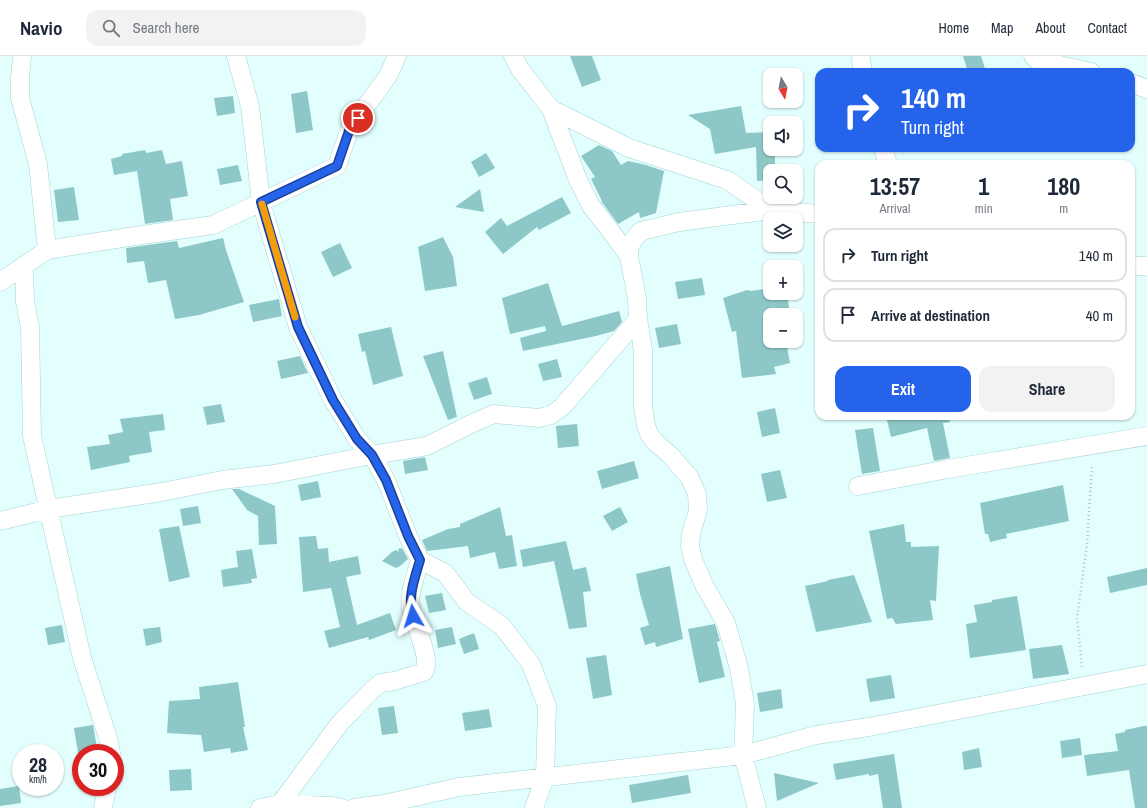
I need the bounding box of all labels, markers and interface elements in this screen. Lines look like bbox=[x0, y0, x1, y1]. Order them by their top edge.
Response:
search box bbox=[86, 10, 366, 46]
text: Navio bbox=[20, 15, 62, 41]
icon: search bbox=[100, 17, 122, 39]
text: Search here bbox=[132, 17, 199, 38]
text: Home bbox=[938, 19, 969, 37]
text: Map bbox=[991, 19, 1013, 37]
text: About bbox=[1035, 19, 1065, 37]
text: Contact bbox=[1087, 19, 1127, 37]
north arrow bbox=[763, 68, 803, 108]
map controls bbox=[763, 68, 803, 348]
text: 140 m bbox=[901, 79, 966, 117]
icon: right bbox=[835, 84, 887, 136]
pin bbox=[341, 101, 375, 135]
icon: arrive bbox=[347, 107, 369, 129]
text: Turn right bbox=[901, 115, 964, 140]
button: sound bbox=[763, 116, 803, 156]
button: search bbox=[763, 164, 803, 204]
text: 13:57 bbox=[870, 170, 920, 202]
text: 1 bbox=[978, 170, 989, 202]
text: 180 bbox=[1047, 170, 1080, 202]
text: Arrival bbox=[880, 200, 910, 217]
text: min bbox=[975, 200, 993, 217]
text: m bbox=[1059, 200, 1068, 217]
button: layers bbox=[763, 212, 803, 252]
icon: right bbox=[837, 244, 859, 266]
text: Turn right bbox=[871, 245, 928, 266]
text: 140 m bbox=[1079, 245, 1113, 266]
button: + bbox=[763, 260, 803, 300]
icon: arrive bbox=[837, 304, 859, 326]
text: Arrive at destination bbox=[871, 305, 990, 326]
text: 40 m bbox=[1086, 305, 1113, 326]
button: − bbox=[763, 308, 803, 348]
button: Exit bbox=[835, 366, 971, 412]
button: Share bbox=[979, 366, 1115, 412]
position arrow bbox=[392, 595, 434, 637]
speed limit sign: 30 bbox=[72, 744, 124, 796]
text: 28 bbox=[29, 751, 47, 778]
text: km/h bbox=[29, 773, 47, 786]

